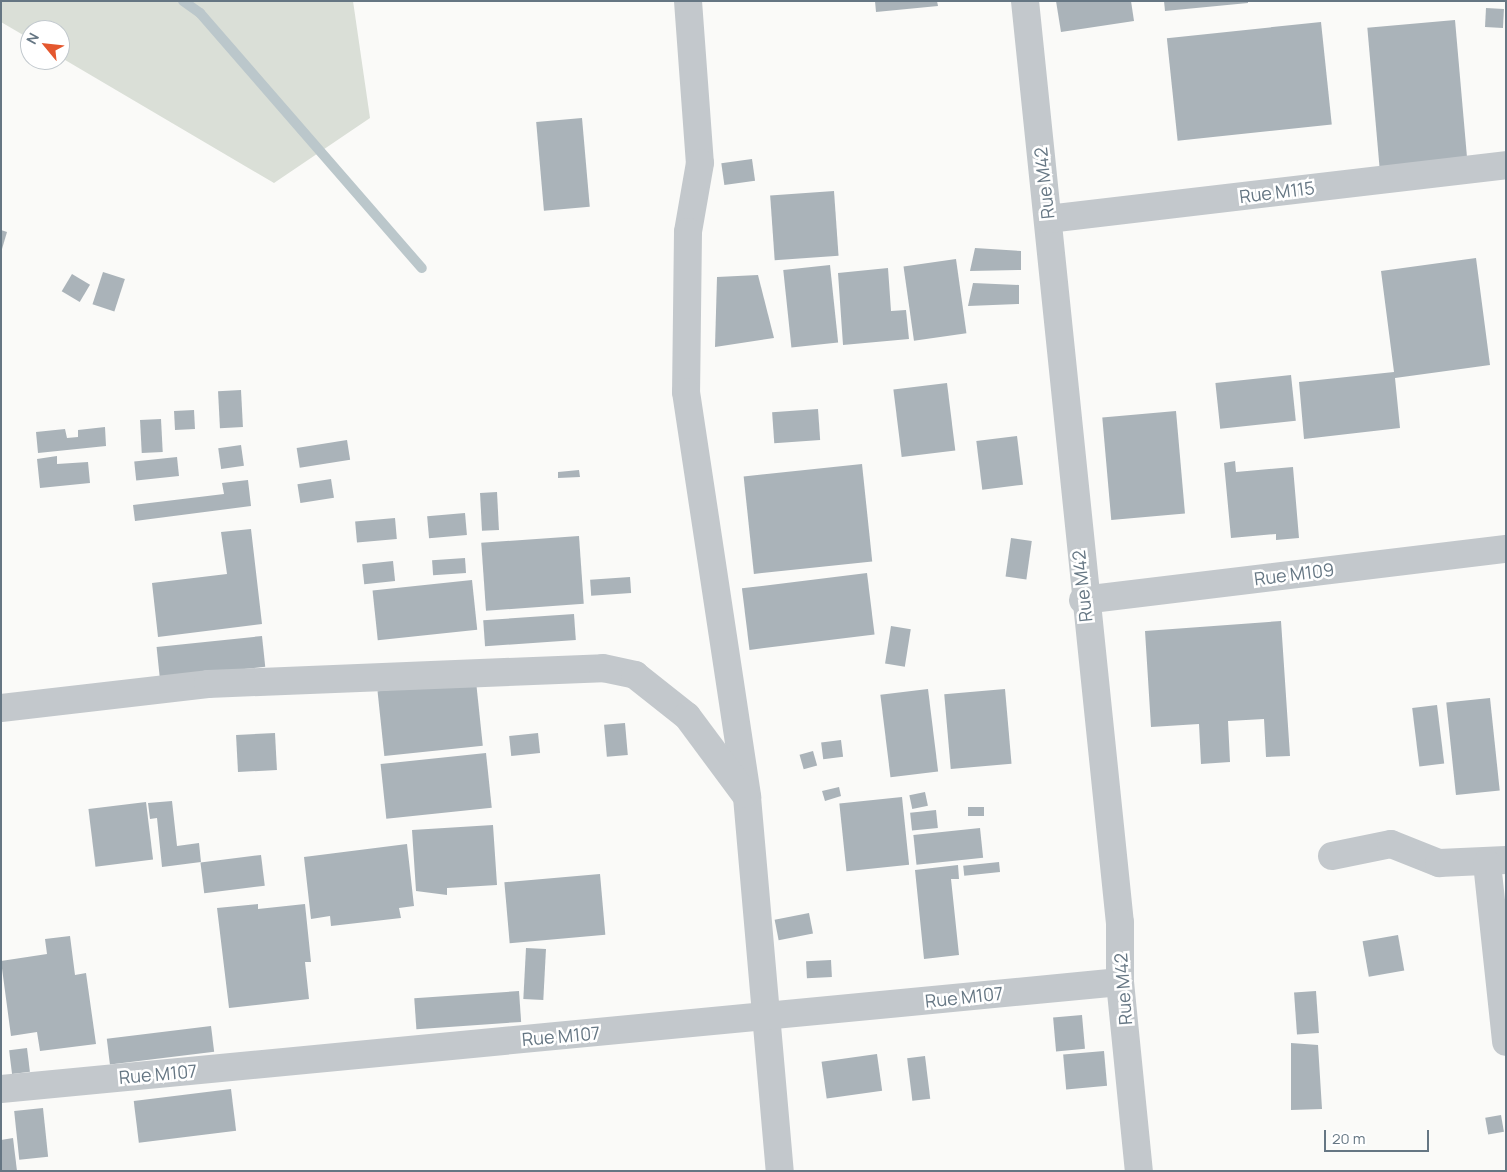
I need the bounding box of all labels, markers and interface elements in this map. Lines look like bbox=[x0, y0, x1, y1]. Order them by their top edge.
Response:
north arrow bbox=[20, 20, 70, 70]
text: N bbox=[21, 29, 43, 47]
street label: Rue M42 bbox=[1029, 146, 1059, 220]
street label: Rue M115 bbox=[1238, 177, 1316, 207]
street label: Rue M42 bbox=[1067, 549, 1097, 623]
street label: Rue M109 bbox=[1253, 558, 1335, 590]
street label: Rue M42 bbox=[1110, 952, 1136, 1026]
street label: Rue M107 bbox=[924, 982, 1004, 1012]
street label: Rue M107 bbox=[521, 1022, 601, 1050]
street label: Rue M107 bbox=[118, 1060, 198, 1088]
scale bar bbox=[1327, 1120, 1432, 1152]
text: 20 m bbox=[1332, 1128, 1365, 1149]

